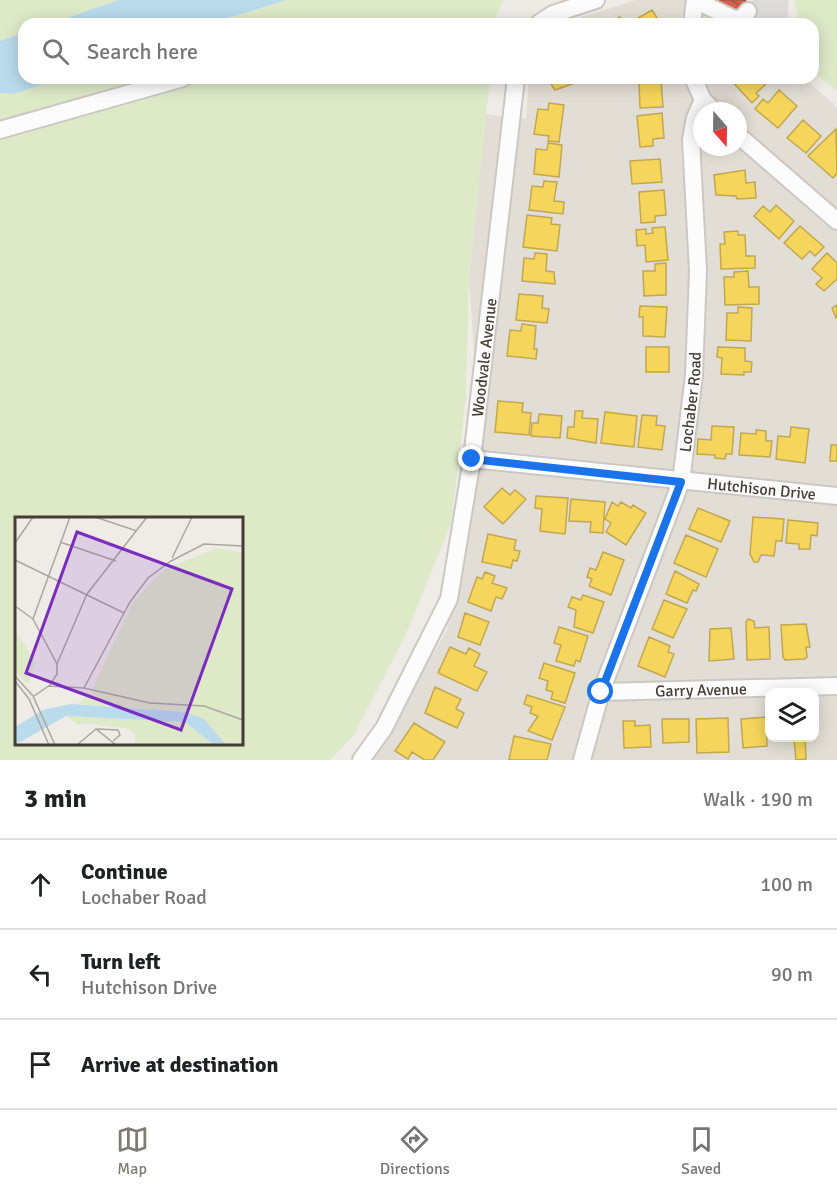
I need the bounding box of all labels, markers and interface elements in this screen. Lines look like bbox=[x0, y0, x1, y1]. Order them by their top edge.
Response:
search box bbox=[18, 18, 819, 84]
icon: search bbox=[39, 35, 72, 68]
text: Search here bbox=[87, 38, 198, 65]
north arrow bbox=[693, 102, 747, 156]
street label: Woodvale Avenue bbox=[468, 297, 502, 418]
street label: Lochaber Road bbox=[676, 351, 706, 453]
route end bbox=[458, 445, 484, 471]
street label: Hutchison Drive bbox=[706, 474, 817, 505]
inset map bbox=[15, 517, 243, 745]
route start bbox=[587, 678, 613, 704]
street label: Garry Avenue bbox=[655, 679, 747, 702]
map controls bbox=[765, 688, 819, 742]
button: layers bbox=[765, 688, 819, 742]
text: 3 min bbox=[24, 783, 87, 815]
text: Walk · 190 m bbox=[703, 787, 813, 812]
text: Continue bbox=[81, 858, 168, 885]
icon: ahead bbox=[24, 868, 57, 901]
text: 100 m bbox=[760, 872, 813, 897]
text: Lochaber Road bbox=[81, 885, 207, 910]
text: Turn left bbox=[81, 948, 161, 975]
icon: left bbox=[24, 958, 57, 991]
text: 90 m bbox=[771, 962, 813, 987]
text: Hutchison Drive bbox=[81, 975, 217, 1000]
icon: arrive bbox=[24, 1048, 57, 1081]
text: Arrive at destination bbox=[81, 1051, 278, 1078]
tab: Map bbox=[116, 1123, 149, 1179]
tab: Directions bbox=[380, 1123, 450, 1179]
tab: Saved bbox=[681, 1123, 721, 1179]

